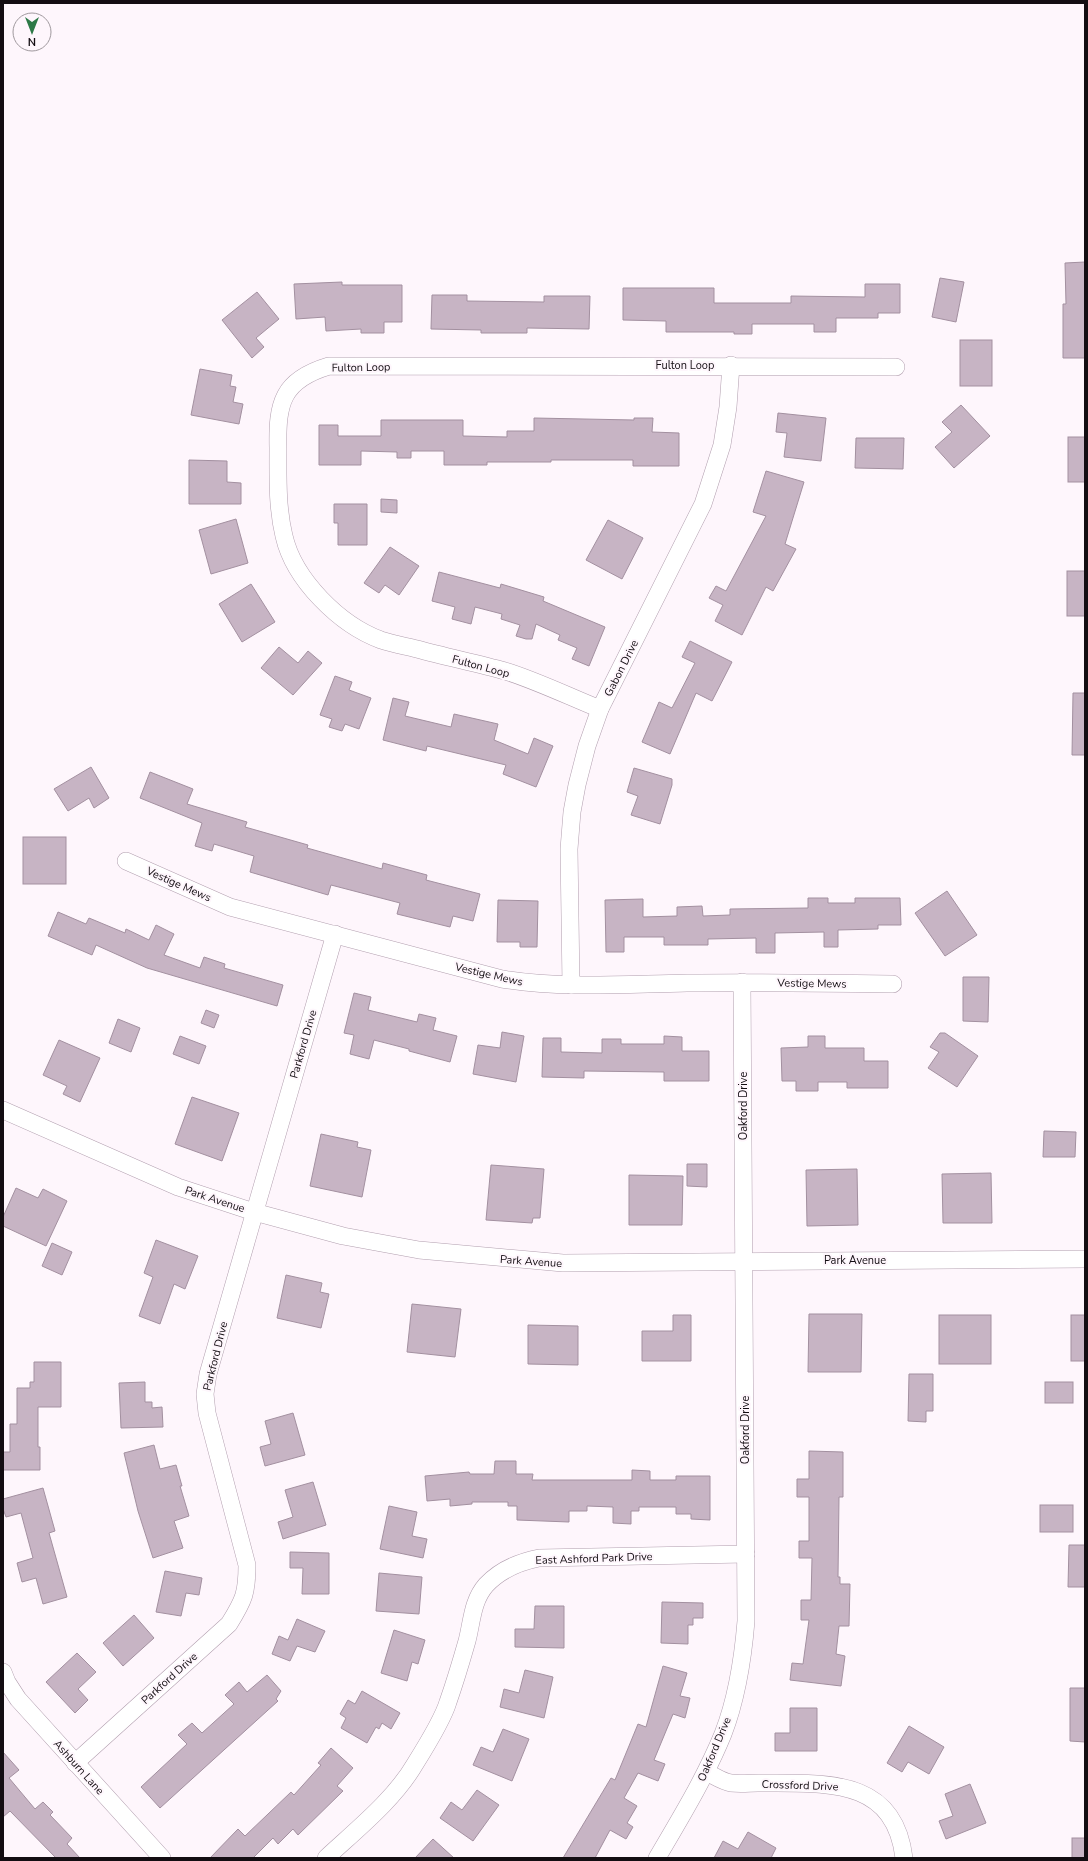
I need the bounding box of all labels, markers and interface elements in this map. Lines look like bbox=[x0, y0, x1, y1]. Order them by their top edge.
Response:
north arrow bbox=[12, 12, 52, 52]
text: N bbox=[28, 34, 36, 49]
street label: Fulton Loop bbox=[656, 358, 714, 373]
street label: Fulton Loop bbox=[331, 359, 391, 376]
street label: Gabon Drive bbox=[601, 637, 642, 699]
street label: Fulton Loop bbox=[451, 652, 511, 681]
street label: Vestige Mews bbox=[143, 863, 213, 905]
street label: Vestige Mews bbox=[453, 959, 524, 990]
street label: Vestige Mews bbox=[776, 975, 847, 992]
street label: Parkford Drive bbox=[287, 1008, 320, 1080]
street label: Oakford Drive bbox=[736, 1072, 751, 1140]
street label: Park Avenue bbox=[183, 1183, 247, 1216]
street label: Park Avenue bbox=[499, 1252, 563, 1271]
street label: Park Avenue bbox=[824, 1253, 886, 1268]
street label: Parkford Drive bbox=[200, 1320, 231, 1392]
street label: Oakford Drive bbox=[738, 1396, 753, 1464]
street label: East Ashford Park Drive bbox=[535, 1549, 653, 1568]
street label: Parkford Drive bbox=[138, 1649, 201, 1708]
street label: Oakford Drive bbox=[694, 1715, 735, 1784]
street label: Ashburn Lane bbox=[50, 1737, 107, 1798]
street label: Crossford Drive bbox=[761, 1777, 839, 1794]

